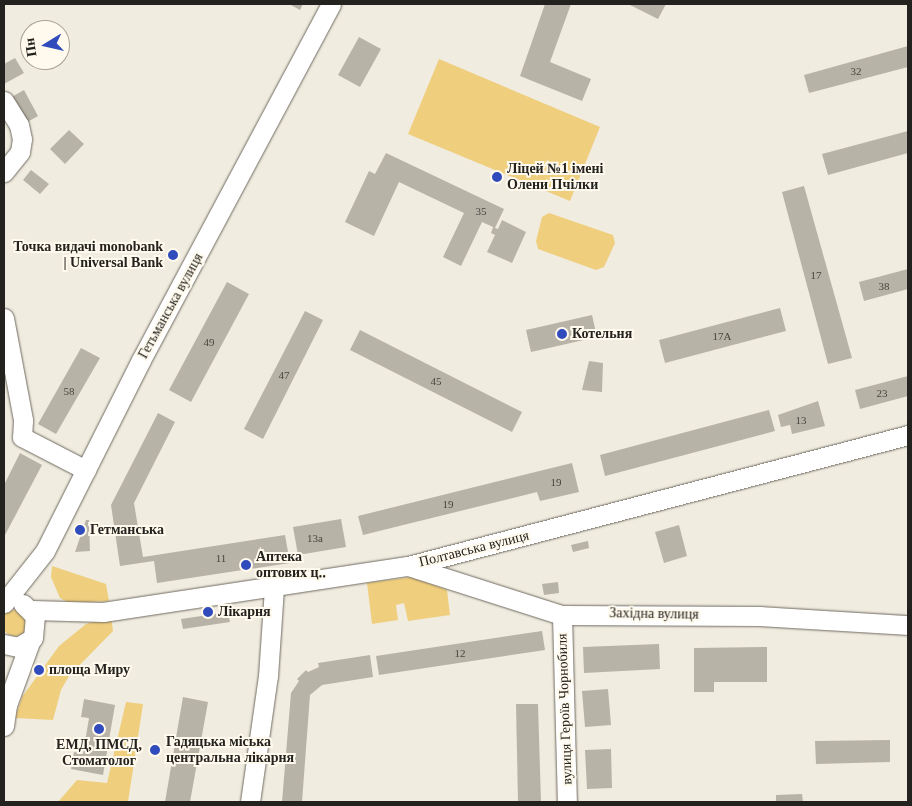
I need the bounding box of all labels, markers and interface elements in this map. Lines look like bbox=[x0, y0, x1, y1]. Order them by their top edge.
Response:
north arrow bbox=[20, 20, 70, 70]
text: Пн bbox=[22, 37, 40, 58]
house number: 32 bbox=[850, 64, 861, 78]
place label: Ліцей №1 імені Олени Пчілки bbox=[507, 161, 603, 193]
marker: Ліцей №1 імені Олени Пчілки bbox=[491, 171, 503, 183]
house number: 35 bbox=[476, 204, 486, 218]
place label: Точка видачі monobank | Universal Bank bbox=[13, 239, 163, 272]
marker: Точка видачі monobank | Universal Bank bbox=[167, 249, 179, 261]
street label: Гетьманська вулиця bbox=[135, 250, 207, 362]
house number: 17 bbox=[810, 268, 821, 282]
house number: 38 bbox=[879, 279, 890, 293]
place label: Котельня bbox=[572, 326, 632, 342]
marker: Котельня bbox=[556, 328, 568, 340]
house number: 17А bbox=[713, 329, 731, 343]
house number: 49 bbox=[203, 335, 214, 349]
house number: 47 bbox=[278, 368, 290, 382]
house number: 45 bbox=[431, 374, 442, 388]
house number: 58 bbox=[64, 384, 74, 398]
house number: 23 bbox=[876, 386, 888, 400]
house number: 13 bbox=[796, 413, 806, 427]
house number: 19 bbox=[550, 475, 562, 489]
house number: 19 bbox=[442, 497, 453, 511]
place label: Гетманська bbox=[90, 522, 164, 538]
marker: Гетманська bbox=[74, 524, 86, 536]
street label: Полтавська вулиця bbox=[417, 527, 531, 571]
house number: 13а bbox=[307, 531, 323, 545]
place label: Аптека оптових ц‥ bbox=[256, 549, 326, 582]
house number: 11 bbox=[216, 551, 226, 565]
marker: Аптека оптових ц‥ bbox=[240, 559, 252, 571]
place label: Лікарня bbox=[218, 604, 271, 620]
street label: Західна вулиця bbox=[609, 605, 699, 623]
marker: Лікарня bbox=[202, 606, 214, 618]
street label: вулиця Героїв Чорнобиля bbox=[554, 633, 576, 785]
house number: 12 bbox=[454, 646, 466, 660]
place label: площа Миру bbox=[49, 662, 130, 678]
marker: площа Миру bbox=[33, 664, 45, 676]
marker: ЕМД, ПМСД, Стоматолог bbox=[93, 723, 105, 735]
place label: Гадяцька міська центральна лікарня bbox=[166, 734, 294, 766]
place label: ЕМД, ПМСД, Стоматолог bbox=[56, 737, 142, 770]
marker: Гадяцька міська центральна лікарня bbox=[148, 743, 162, 757]

